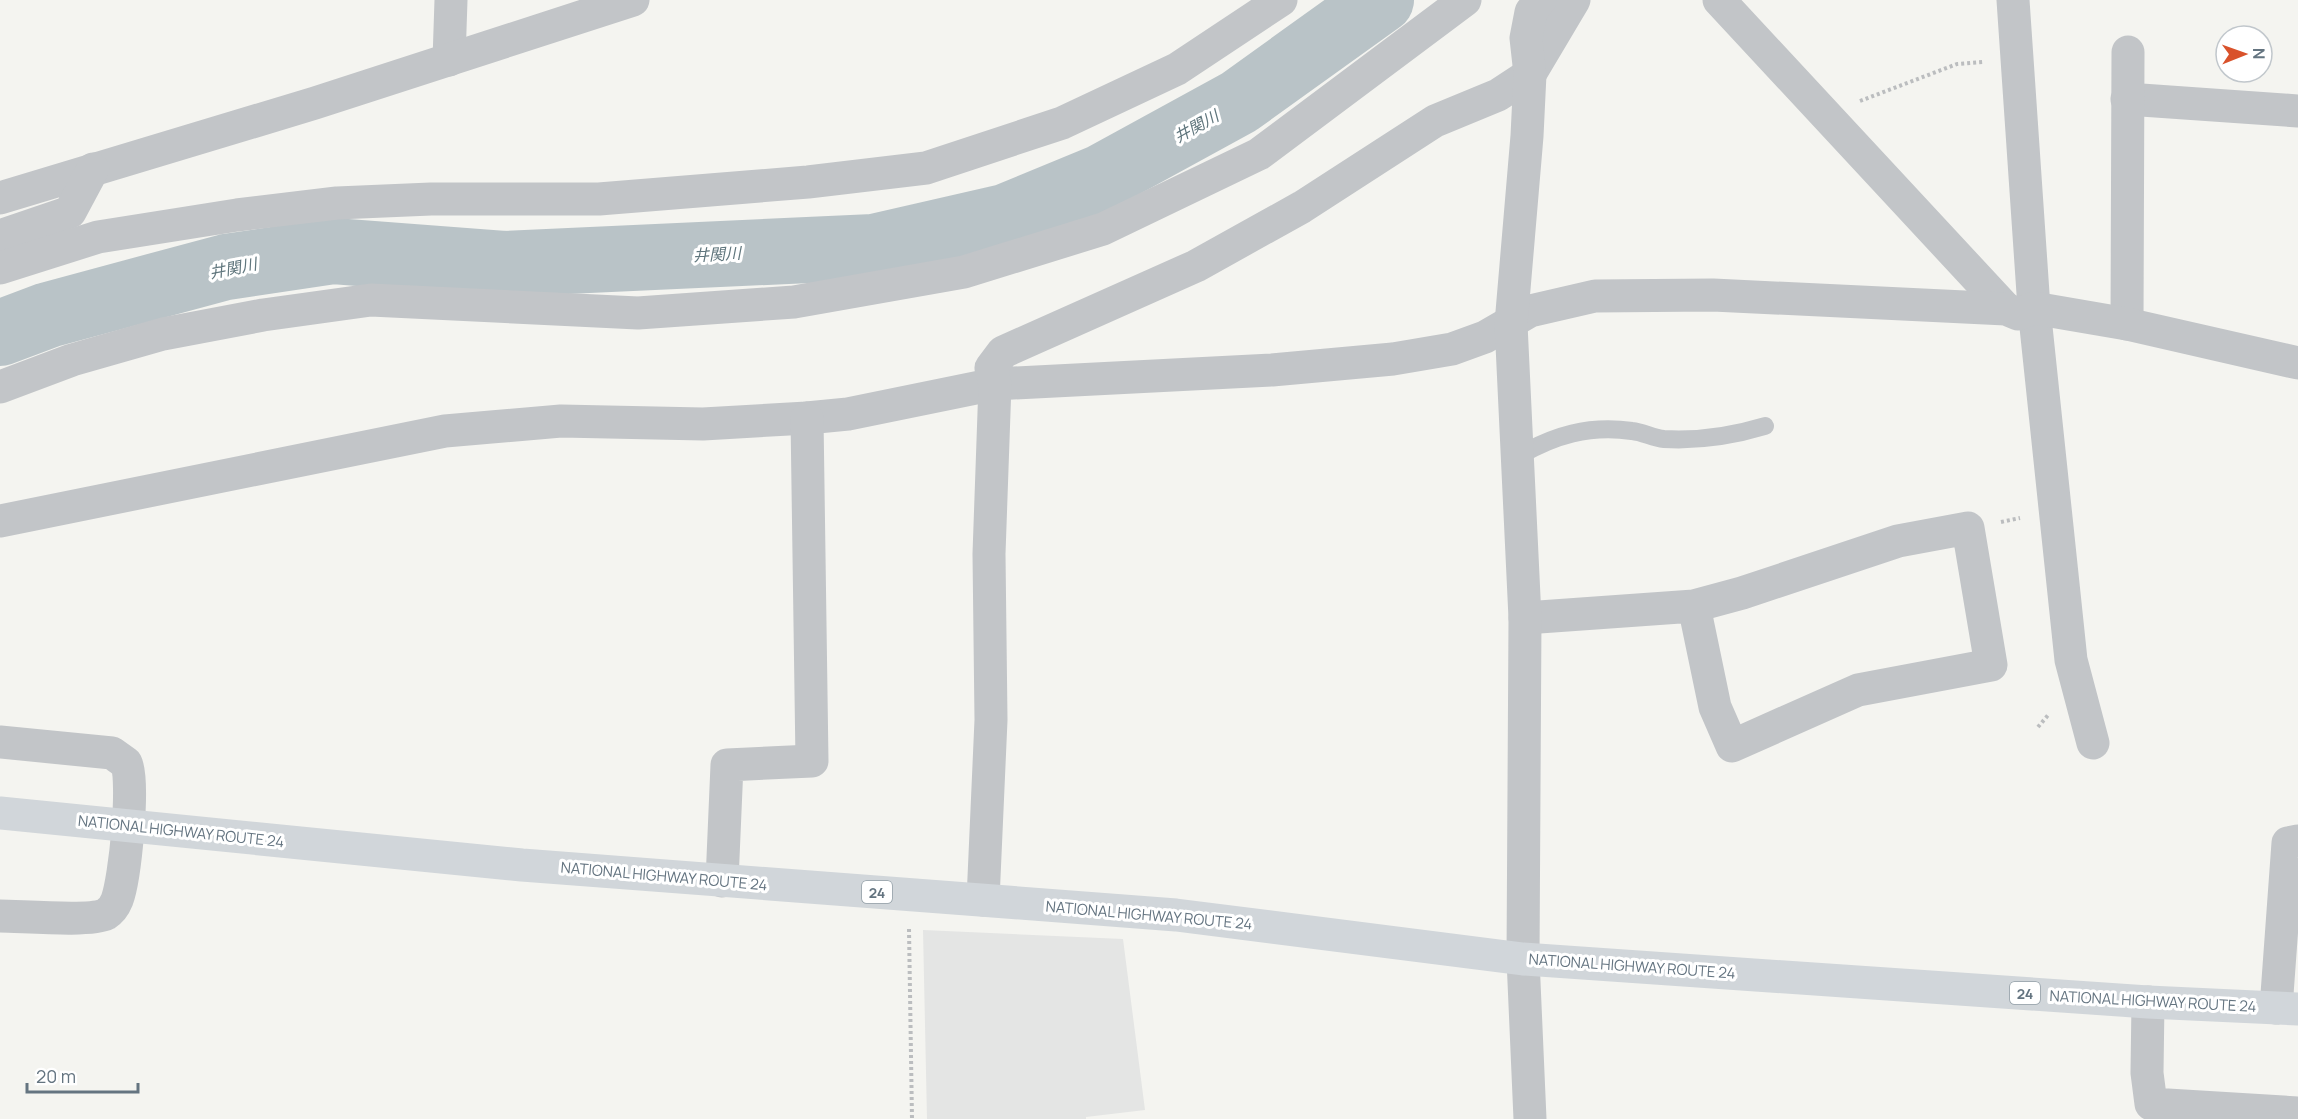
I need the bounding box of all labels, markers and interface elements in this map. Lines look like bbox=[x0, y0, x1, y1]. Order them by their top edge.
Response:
north arrow bbox=[2214, 24, 2274, 84]
text: N bbox=[2248, 48, 2270, 60]
water label: 井関川 bbox=[1170, 104, 1224, 147]
water label: 井関川 bbox=[692, 242, 744, 266]
water label: 井関川 bbox=[207, 252, 261, 283]
street label: NATIONAL HIGHWAY ROUTE 24 bbox=[77, 810, 285, 852]
street label: NATIONAL HIGHWAY ROUTE 24 bbox=[560, 857, 768, 896]
road number: 24 bbox=[862, 881, 892, 903]
street label: NATIONAL HIGHWAY ROUTE 24 bbox=[1045, 896, 1253, 935]
street label: NATIONAL HIGHWAY ROUTE 24 bbox=[1528, 948, 1736, 984]
road number: 24 bbox=[2010, 982, 2040, 1004]
street label: NATIONAL HIGHWAY ROUTE 24 bbox=[2049, 985, 2257, 1017]
scale bar bbox=[27, 1056, 138, 1094]
text: 20 m bbox=[36, 1064, 76, 1088]

